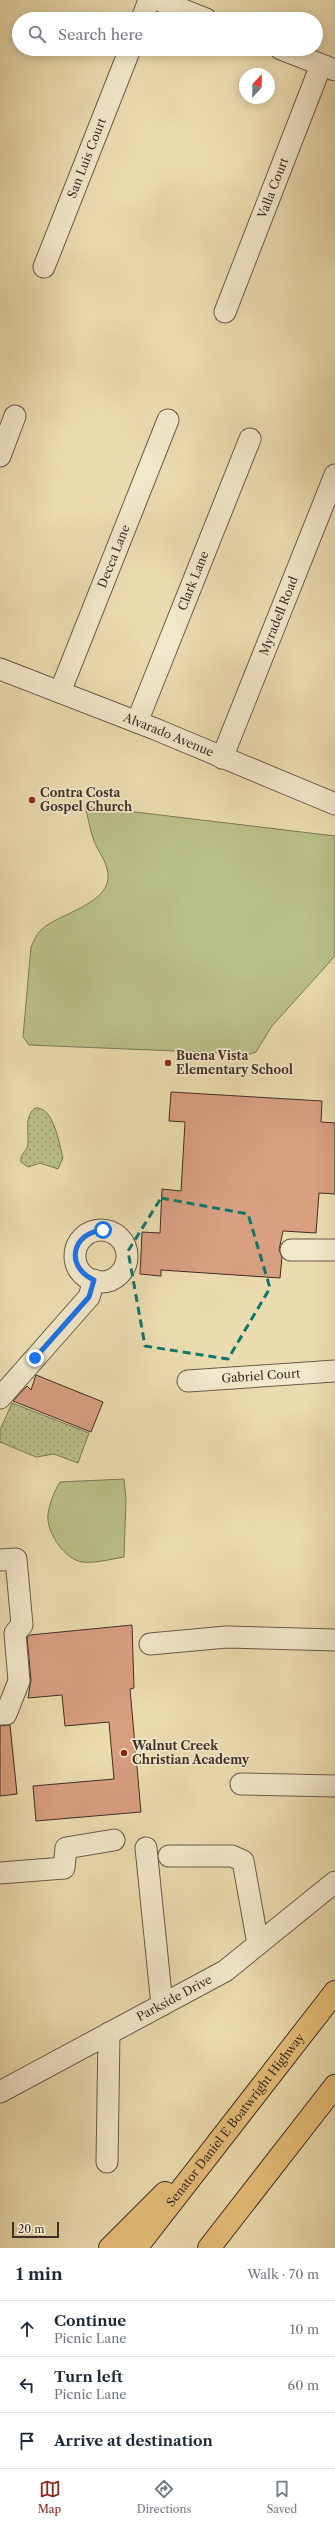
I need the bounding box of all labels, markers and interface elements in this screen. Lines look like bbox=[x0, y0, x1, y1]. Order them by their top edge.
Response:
search box bbox=[12, 12, 323, 56]
icon: search bbox=[26, 23, 48, 45]
text: Search here bbox=[58, 25, 143, 44]
north arrow bbox=[239, 68, 275, 104]
street label: San Luis Court bbox=[64, 115, 109, 200]
street label: Valla Court bbox=[254, 155, 292, 221]
street label: Decca Lane bbox=[94, 522, 133, 590]
street label: Clark Lane bbox=[174, 549, 212, 613]
street label: Myradell Road bbox=[256, 573, 301, 657]
street label: Alvarado Avenue bbox=[120, 709, 216, 760]
place label: Contra Costa Gospel Church bbox=[40, 785, 133, 814]
marker: Contra Costa Gospel Church bbox=[27, 795, 37, 805]
place label: Buena Vista Elementary School bbox=[176, 1048, 293, 1077]
marker: Buena Vista Elementary School bbox=[163, 1058, 173, 1068]
route start bbox=[94, 1221, 112, 1239]
route end bbox=[26, 1349, 44, 1367]
street label: Gabriel Court bbox=[221, 1365, 301, 1386]
place label: Walnut Creek Christian Academy bbox=[131, 1738, 250, 1767]
marker: Walnut Creek Christian Academy bbox=[119, 1748, 129, 1758]
street label: Parkside Drive bbox=[134, 1971, 215, 2024]
street label: Senator Daniel E Boatwright Highway bbox=[163, 2030, 307, 2210]
scale bar bbox=[12, 2220, 59, 2239]
text: 20 m bbox=[18, 2222, 44, 2236]
text: 1 min bbox=[16, 2264, 63, 2284]
text: Walk · 70 m bbox=[247, 2266, 319, 2282]
text: Continue bbox=[54, 2311, 126, 2330]
icon: ahead bbox=[16, 2318, 38, 2340]
text: 10 m bbox=[290, 2321, 319, 2337]
text: Picnic Lane bbox=[54, 2330, 127, 2346]
text: Turn left bbox=[54, 2367, 123, 2386]
icon: left bbox=[16, 2374, 38, 2396]
text: 60 m bbox=[288, 2377, 319, 2393]
text: Picnic Lane bbox=[54, 2386, 127, 2402]
icon: arrive bbox=[16, 2430, 38, 2452]
text: Arrive at destination bbox=[54, 2431, 213, 2450]
tab: Map bbox=[38, 2478, 61, 2516]
tab: Directions bbox=[137, 2478, 191, 2516]
tab: Saved bbox=[267, 2478, 297, 2516]

